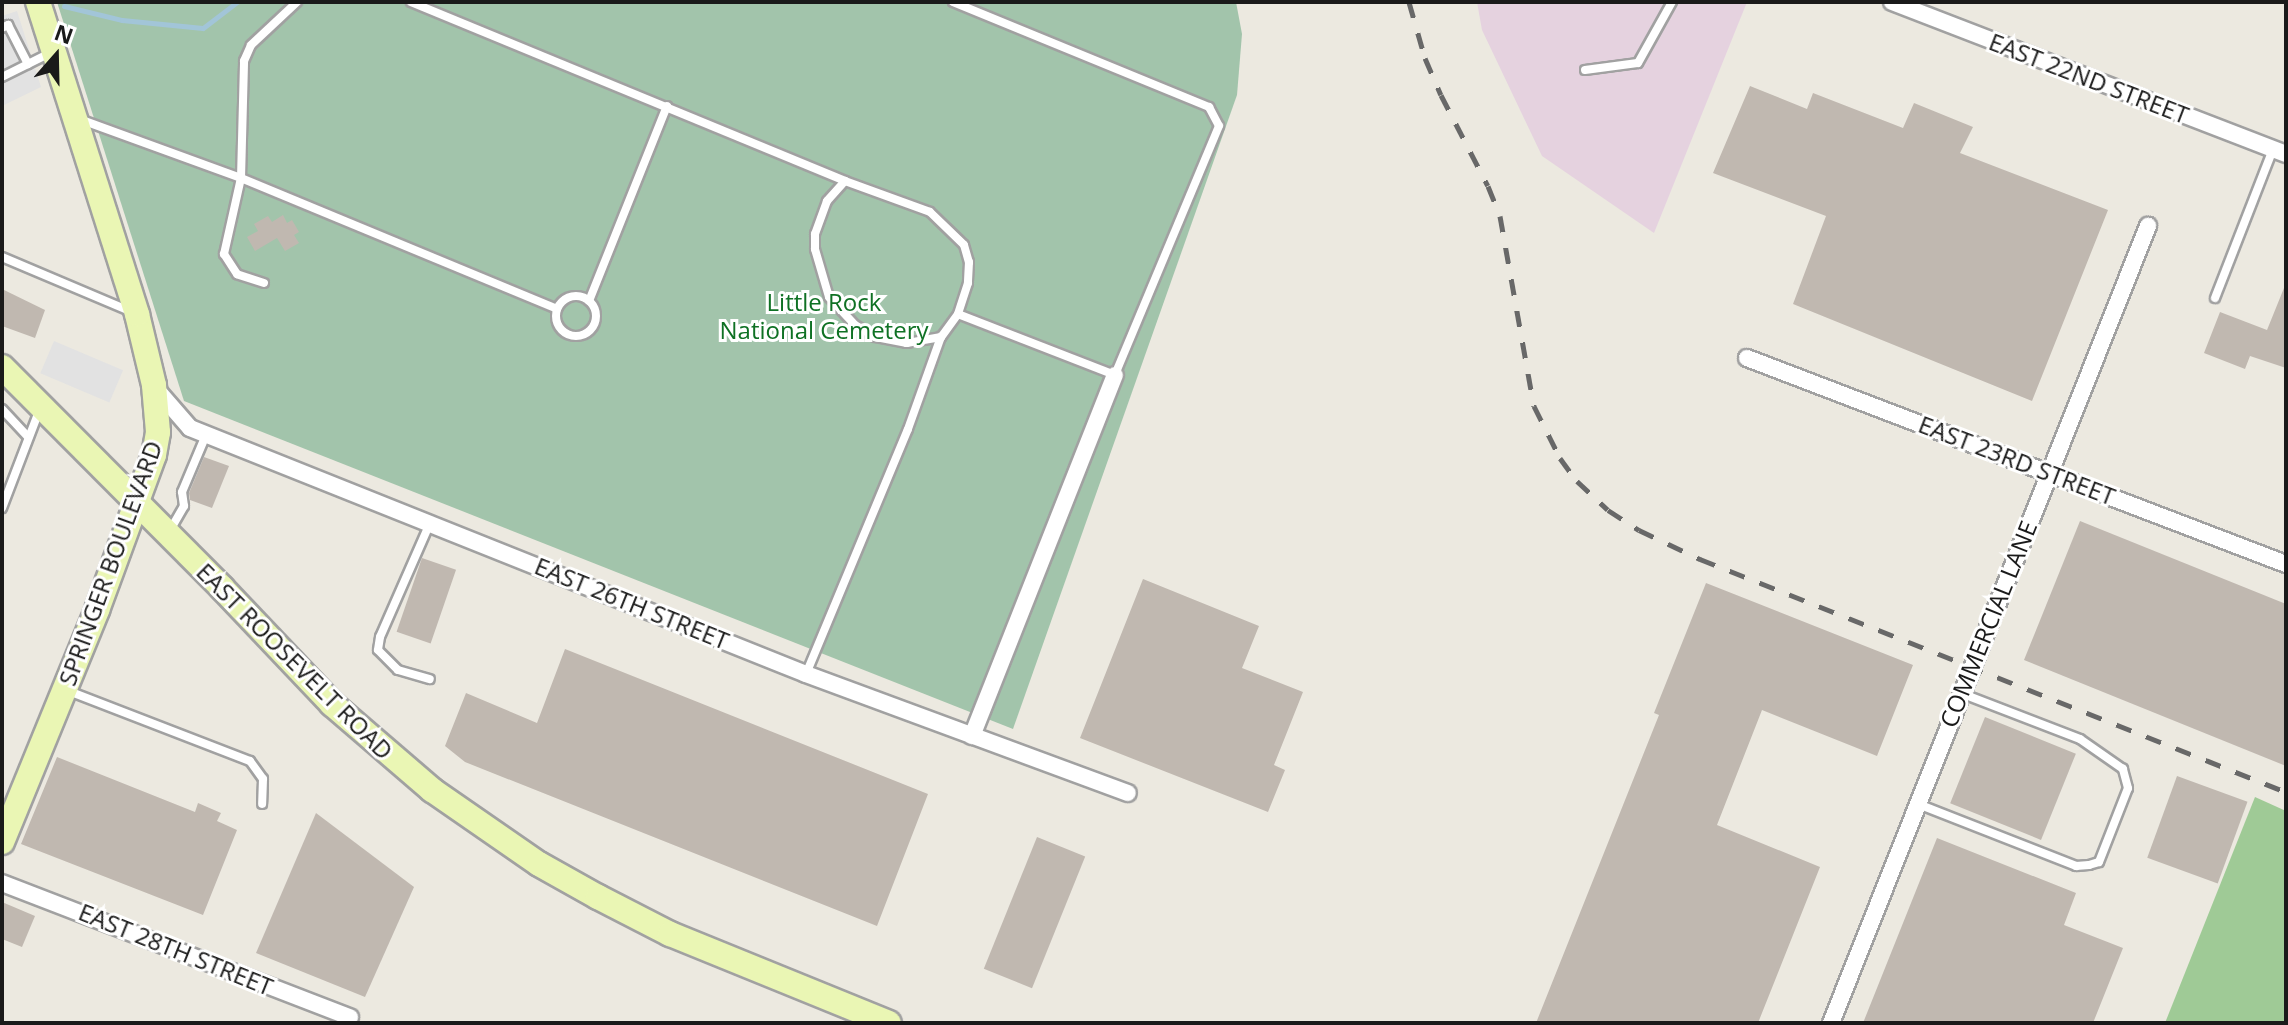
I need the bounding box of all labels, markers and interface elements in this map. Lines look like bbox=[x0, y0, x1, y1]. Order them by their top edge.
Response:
north arrow bbox=[16, 16, 96, 96]
text: N bbox=[51, 16, 78, 51]
street label: EAST 22ND STREET bbox=[1985, 27, 2193, 129]
park label: Little Rock National Cemetery bbox=[720, 288, 928, 344]
street label: EAST 23RD STREET bbox=[1915, 409, 2119, 511]
street label: SPRINGER BOULEVARD bbox=[52, 437, 168, 689]
street label: COMMERCIAL LANE bbox=[1933, 517, 2043, 731]
street label: EAST 26TH STREET bbox=[531, 551, 733, 655]
street label: EAST ROOSEVELT ROAD bbox=[191, 557, 399, 765]
street label: EAST 28TH STREET bbox=[75, 897, 277, 1001]

